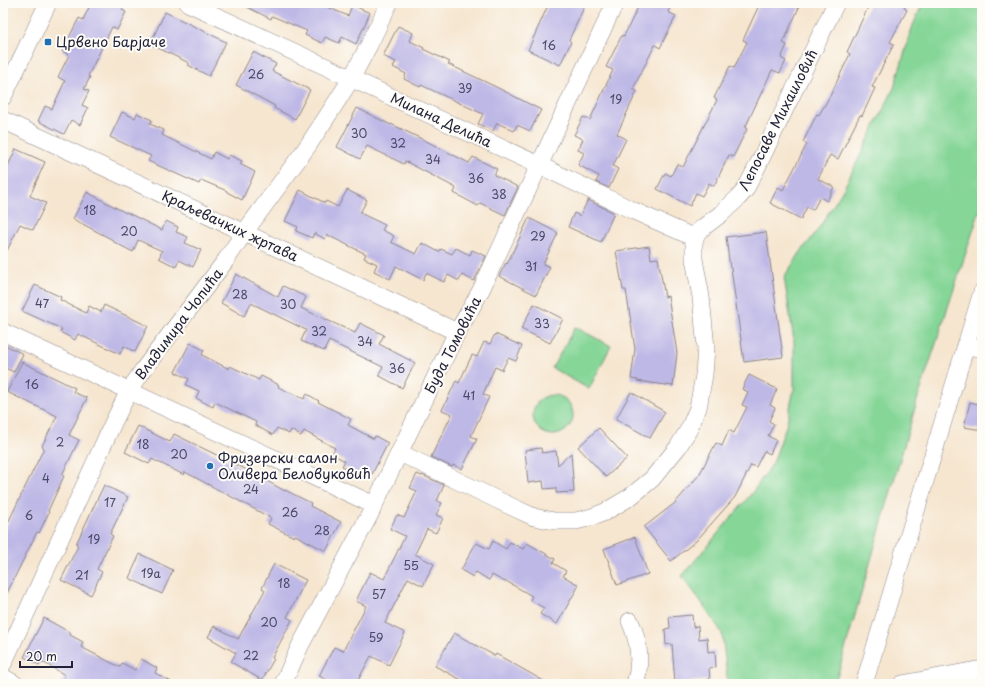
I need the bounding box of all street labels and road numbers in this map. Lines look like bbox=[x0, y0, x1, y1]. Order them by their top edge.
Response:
street label: Лепосаве Михаиловић bbox=[733, 45, 822, 194]
street label: Милана Делића bbox=[387, 87, 495, 152]
street label: Краљевачких жртава bbox=[159, 185, 302, 266]
street label: Владимира Чопића bbox=[130, 264, 228, 384]
street label: Буда Томовића bbox=[419, 292, 486, 397]

